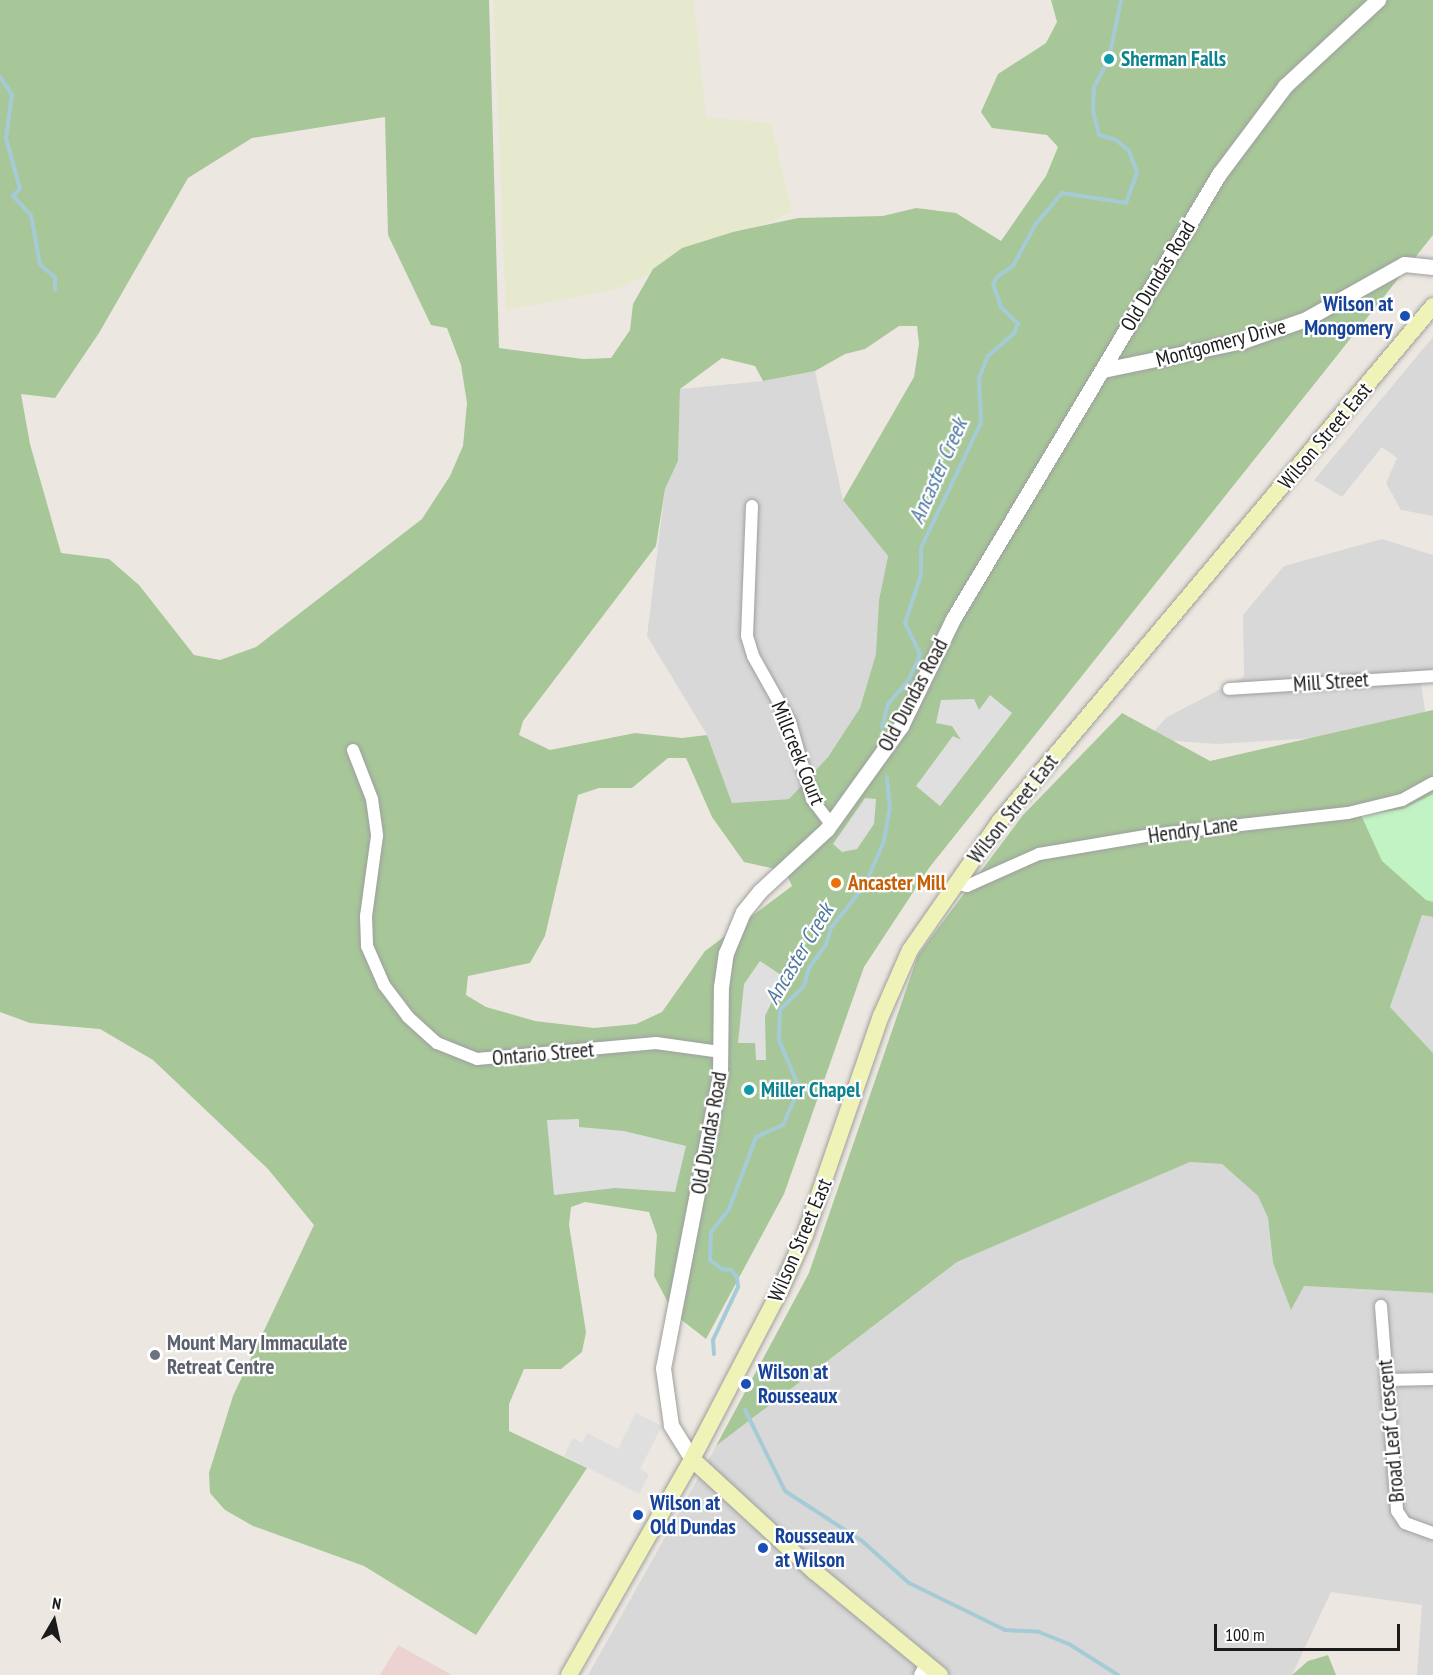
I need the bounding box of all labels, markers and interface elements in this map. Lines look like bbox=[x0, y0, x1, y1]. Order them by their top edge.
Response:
place label: Sherman Falls bbox=[1121, 46, 1226, 72]
marker: Sherman Falls bbox=[1102, 52, 1116, 66]
street label: Old Dundas Road bbox=[1115, 216, 1201, 336]
place label: Wilson at Mongomery bbox=[1304, 291, 1393, 341]
marker: Wilson at Mongomery bbox=[1398, 309, 1412, 323]
street label: Montgomery Drive bbox=[1153, 313, 1289, 373]
street label: Wilson Street East bbox=[1273, 377, 1377, 495]
water label: Ancaster Creek bbox=[903, 414, 973, 528]
street label: Old Dundas Road bbox=[873, 634, 953, 756]
street label: Mill Street bbox=[1292, 667, 1370, 697]
street label: Millcreek Court bbox=[766, 697, 830, 809]
street label: Wilson Street East bbox=[963, 749, 1063, 869]
street label: Hendry Lane bbox=[1146, 811, 1240, 849]
place label: Ancaster Mill bbox=[848, 870, 946, 896]
marker: Ancaster Mill bbox=[829, 876, 843, 890]
water label: Ancaster Creek bbox=[759, 899, 839, 1009]
street label: Ontario Street bbox=[491, 1037, 595, 1071]
street label: Old Dundas Road bbox=[686, 1070, 732, 1196]
place label: Miller Chapel bbox=[761, 1077, 860, 1103]
marker: Miller Chapel bbox=[742, 1083, 756, 1097]
street label: Wilson Street East bbox=[763, 1175, 837, 1305]
place label: Mount Mary Immaculate Retreat Centre bbox=[167, 1330, 348, 1380]
marker: Mount Mary Immaculate Retreat Centre bbox=[148, 1348, 162, 1362]
place label: Wilson at Rousseaux bbox=[758, 1359, 837, 1409]
street label: Broad Leaf Crescent bbox=[1372, 1359, 1410, 1503]
marker: Wilson at Rousseaux bbox=[739, 1377, 753, 1391]
place label: Wilson at Old Dundas bbox=[650, 1490, 736, 1540]
marker: Wilson at Old Dundas bbox=[631, 1508, 645, 1522]
place label: Rousseaux at Wilson bbox=[775, 1523, 854, 1573]
marker: Rousseaux at Wilson bbox=[756, 1541, 770, 1555]
north arrow bbox=[24, 1591, 84, 1651]
text: N bbox=[51, 1593, 63, 1614]
scale bar bbox=[1217, 1612, 1403, 1650]
text: 100 m bbox=[1225, 1623, 1265, 1646]

